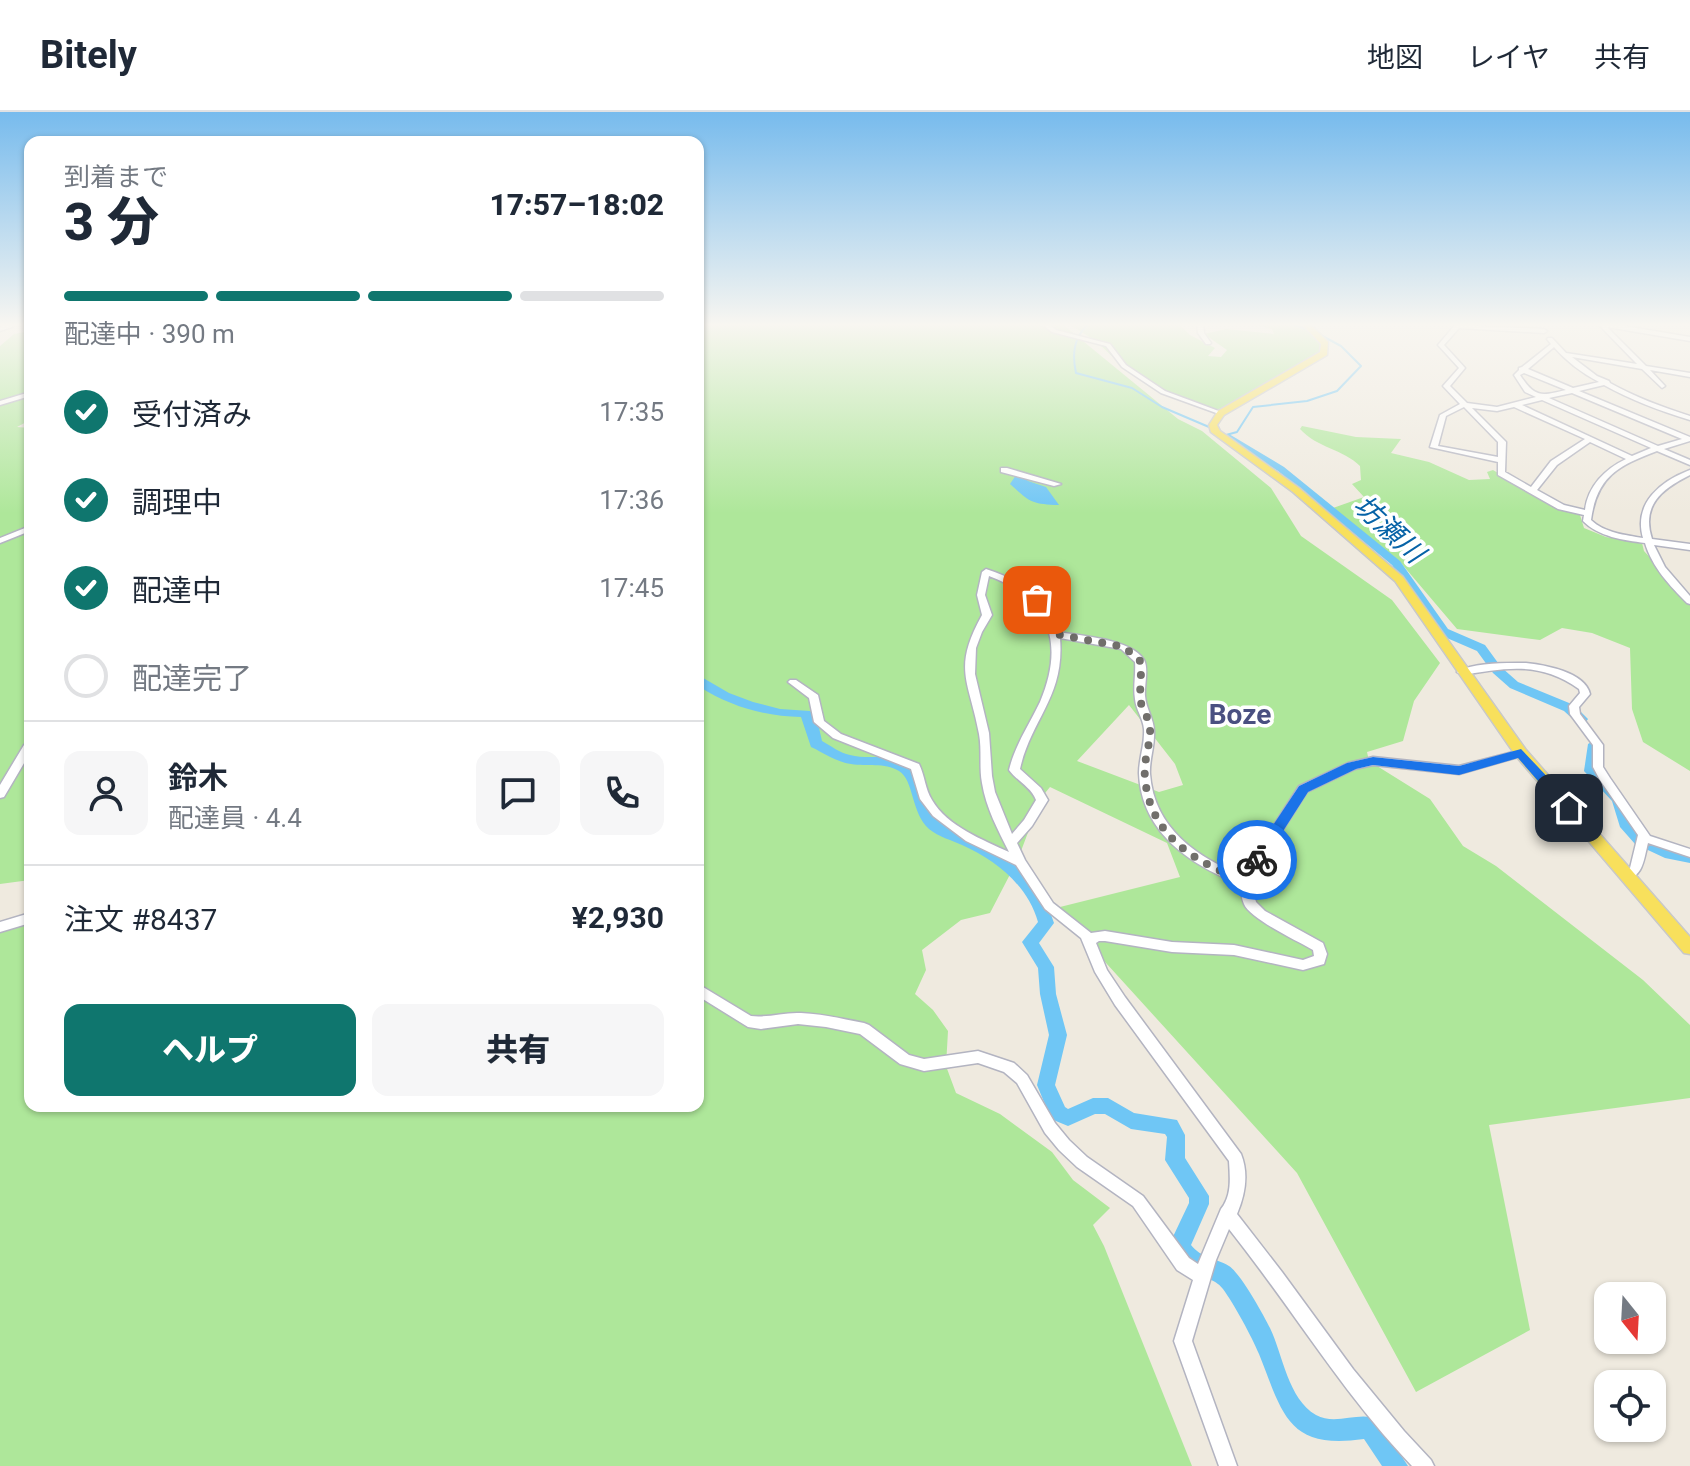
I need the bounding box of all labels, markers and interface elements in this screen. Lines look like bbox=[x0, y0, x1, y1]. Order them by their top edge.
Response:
text: Bitely bbox=[40, 33, 137, 77]
text: 地図 bbox=[1367, 41, 1423, 74]
text: レイヤ bbox=[1467, 41, 1550, 74]
text: 共有 bbox=[1594, 41, 1650, 74]
text: 到着まで bbox=[64, 162, 168, 192]
text: 17:57–18:02 bbox=[489, 187, 664, 222]
text: 3 分 bbox=[64, 192, 159, 253]
text: 配達中 · 390 m bbox=[64, 319, 235, 349]
icon: check bbox=[64, 390, 108, 434]
text: 受付済み bbox=[132, 397, 252, 432]
text: 17:35 bbox=[599, 397, 664, 427]
icon: check bbox=[64, 478, 108, 522]
text: 調理中 bbox=[132, 485, 222, 520]
text: 17:36 bbox=[599, 485, 664, 515]
water label: 坊瀬川 bbox=[1347, 488, 1433, 572]
icon: check bbox=[64, 566, 108, 610]
pin bbox=[1003, 566, 1071, 634]
text: 配達中 bbox=[132, 573, 222, 608]
text: 17:45 bbox=[599, 573, 664, 603]
icon: bag bbox=[1015, 578, 1059, 622]
text: 配達完了 bbox=[132, 661, 252, 696]
district label: Boze bbox=[1209, 698, 1271, 731]
button: person bbox=[64, 751, 148, 835]
button: chat bbox=[476, 751, 560, 835]
button: phone bbox=[580, 751, 664, 835]
text: 鈴木 bbox=[168, 760, 228, 795]
pin bbox=[1535, 774, 1603, 842]
icon: home bbox=[1547, 786, 1591, 830]
text: 配達員 · 4.4 bbox=[168, 803, 302, 833]
courier bbox=[1217, 820, 1297, 900]
icon: bike bbox=[1235, 838, 1279, 882]
text: ¥2,930 bbox=[572, 900, 664, 935]
text: 注文 #8437 bbox=[64, 902, 217, 937]
button: ヘルプ bbox=[64, 1004, 356, 1096]
button: 共有 bbox=[372, 1004, 664, 1096]
north arrow bbox=[1594, 1282, 1666, 1354]
map controls bbox=[1594, 1282, 1666, 1442]
button: locate bbox=[1594, 1370, 1666, 1442]

